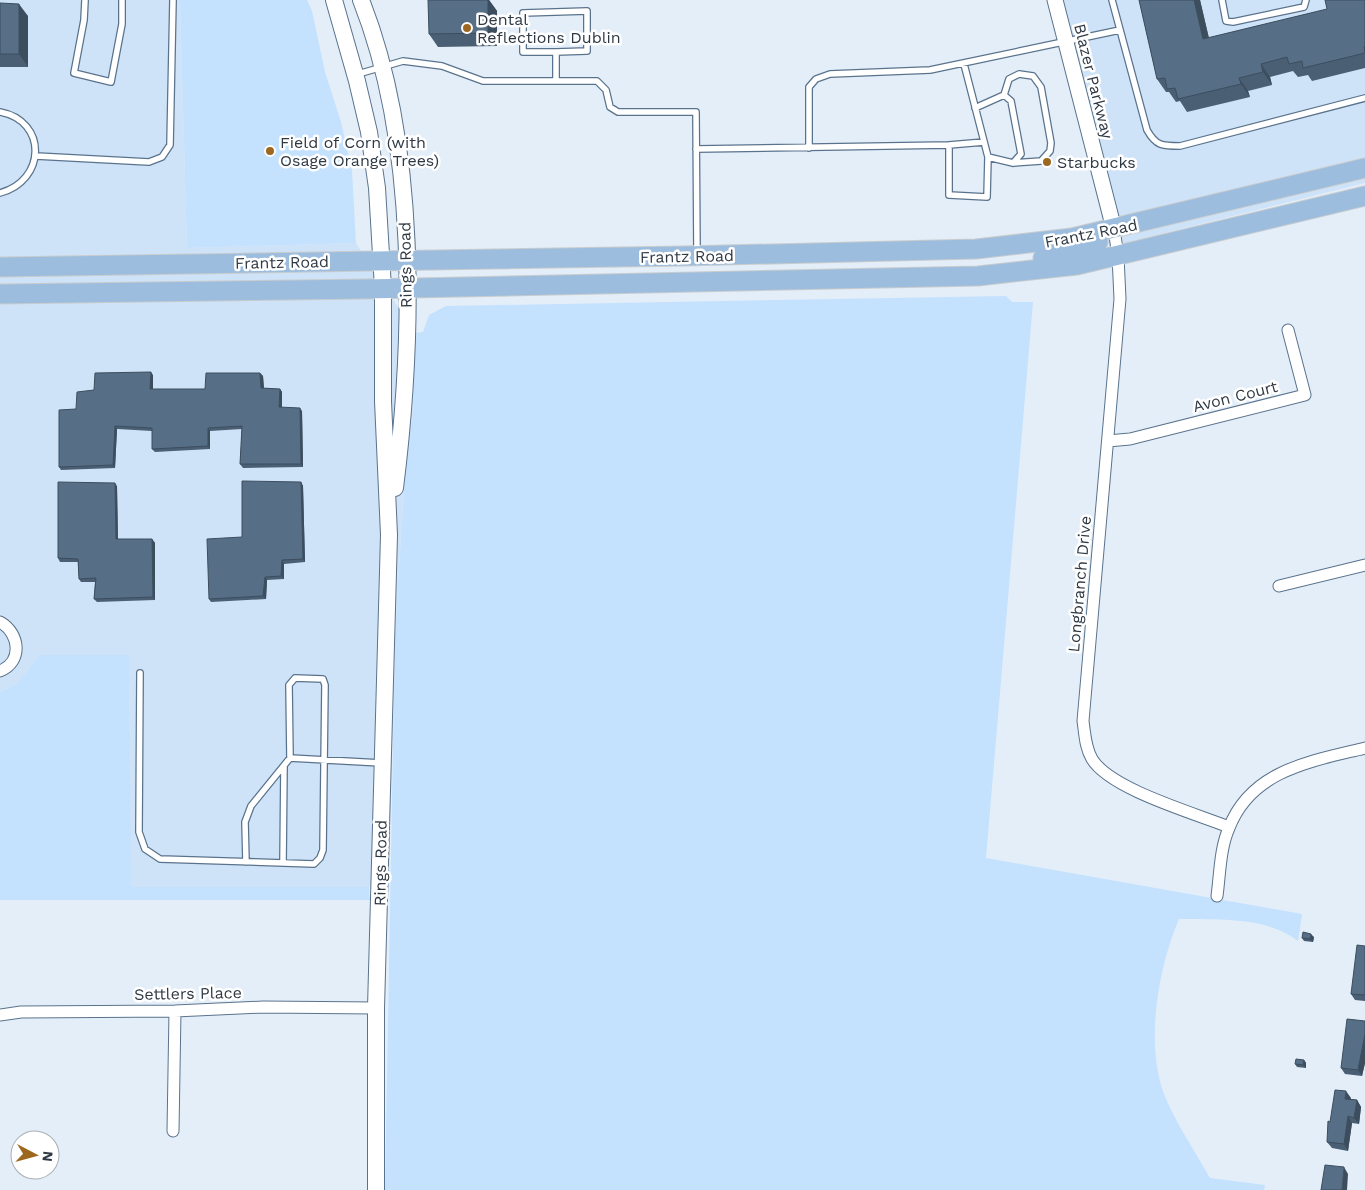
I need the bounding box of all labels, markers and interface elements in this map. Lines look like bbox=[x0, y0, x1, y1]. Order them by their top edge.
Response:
place label: Dental Reflections Dublin bbox=[477, 10, 621, 47]
marker: Dental Reflections Dublin bbox=[461, 22, 473, 34]
street label: Blazer Parkway bbox=[1070, 22, 1117, 141]
place label: Field of Corn (with Osage Orange Trees) bbox=[280, 133, 439, 170]
marker: Field of Corn (with Osage Orange Trees) bbox=[264, 145, 276, 157]
place label: Starbucks bbox=[1057, 153, 1136, 172]
marker: Starbucks bbox=[1041, 156, 1053, 168]
street label: Frantz Road bbox=[1043, 215, 1139, 252]
street label: Rings Road bbox=[395, 222, 416, 308]
street label: Frantz Road bbox=[640, 246, 734, 267]
street label: Frantz Road bbox=[235, 252, 329, 273]
street label: Avon Court bbox=[1191, 377, 1280, 416]
street label: Longbranch Drive bbox=[1064, 515, 1095, 653]
street label: Rings Road bbox=[370, 820, 391, 906]
street label: Settlers Place bbox=[134, 983, 242, 1004]
north arrow bbox=[10, 1130, 60, 1180]
text: N bbox=[39, 1150, 56, 1162]

